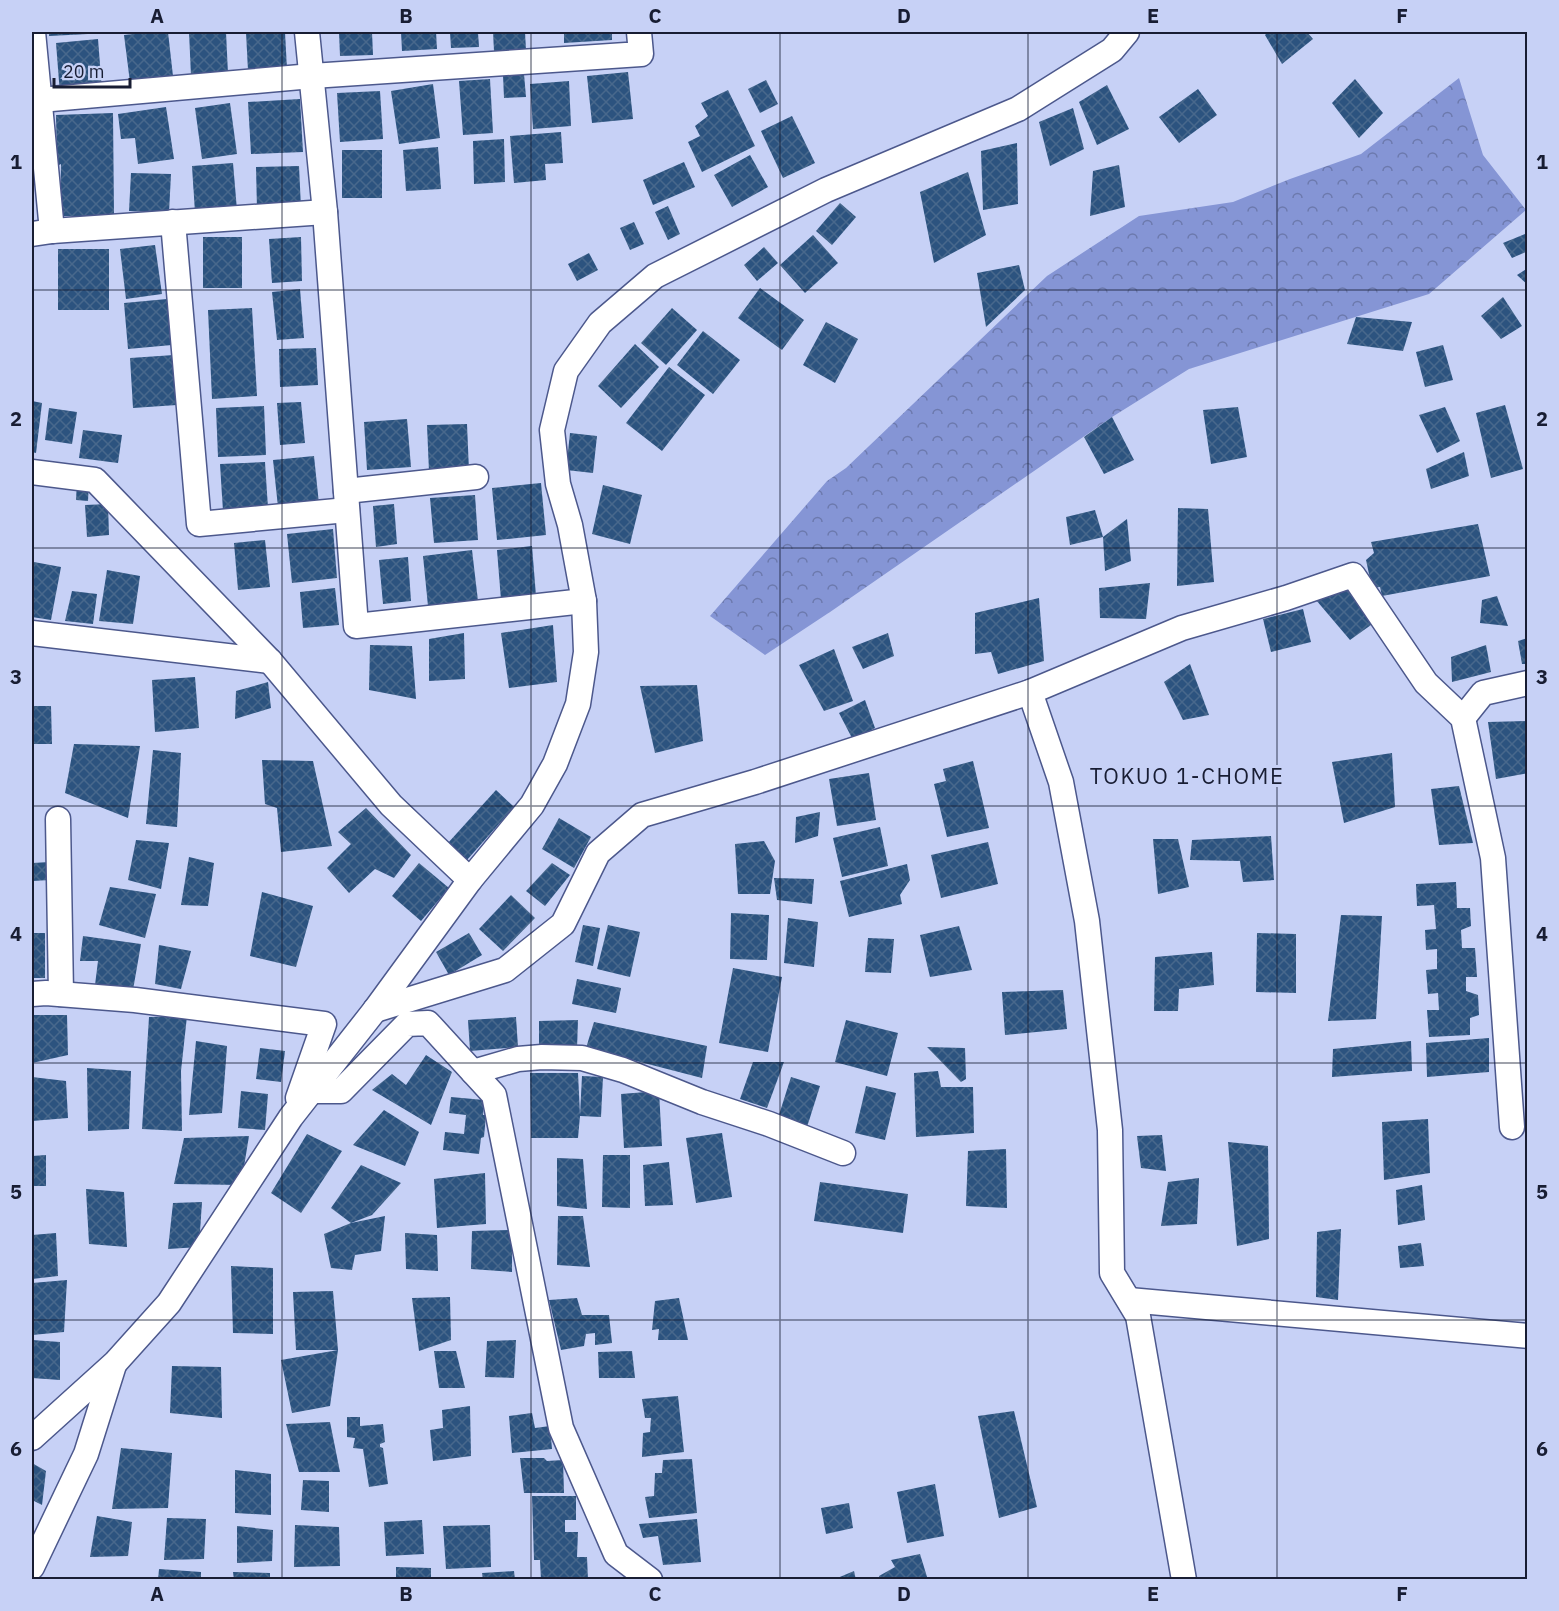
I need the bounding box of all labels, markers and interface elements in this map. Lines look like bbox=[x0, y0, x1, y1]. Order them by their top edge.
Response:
text: A bbox=[150, 2, 164, 29]
text: B bbox=[399, 2, 413, 29]
text: C bbox=[648, 2, 662, 29]
text: D bbox=[897, 2, 911, 29]
text: E bbox=[1147, 2, 1159, 29]
text: F bbox=[1396, 2, 1408, 29]
scale bar bbox=[54, 51, 130, 89]
text: 20 m bbox=[63, 60, 105, 83]
text: 1 bbox=[10, 148, 22, 175]
text: 1 bbox=[1536, 148, 1548, 175]
text: 2 bbox=[10, 405, 22, 432]
text: 2 bbox=[1536, 405, 1548, 432]
text: 3 bbox=[10, 663, 22, 690]
text: 3 bbox=[1536, 663, 1548, 690]
district label: TOKUO 1-CHOME bbox=[1090, 761, 1284, 790]
text: 4 bbox=[10, 920, 22, 947]
text: 4 bbox=[1536, 920, 1548, 947]
text: 5 bbox=[10, 1178, 22, 1205]
text: 5 bbox=[1536, 1178, 1548, 1205]
text: 6 bbox=[10, 1435, 22, 1462]
text: 6 bbox=[1536, 1435, 1548, 1462]
text: A bbox=[150, 1580, 164, 1607]
text: B bbox=[399, 1580, 413, 1607]
text: C bbox=[648, 1580, 662, 1607]
text: D bbox=[897, 1580, 911, 1607]
text: E bbox=[1147, 1580, 1159, 1607]
text: F bbox=[1396, 1580, 1408, 1607]

